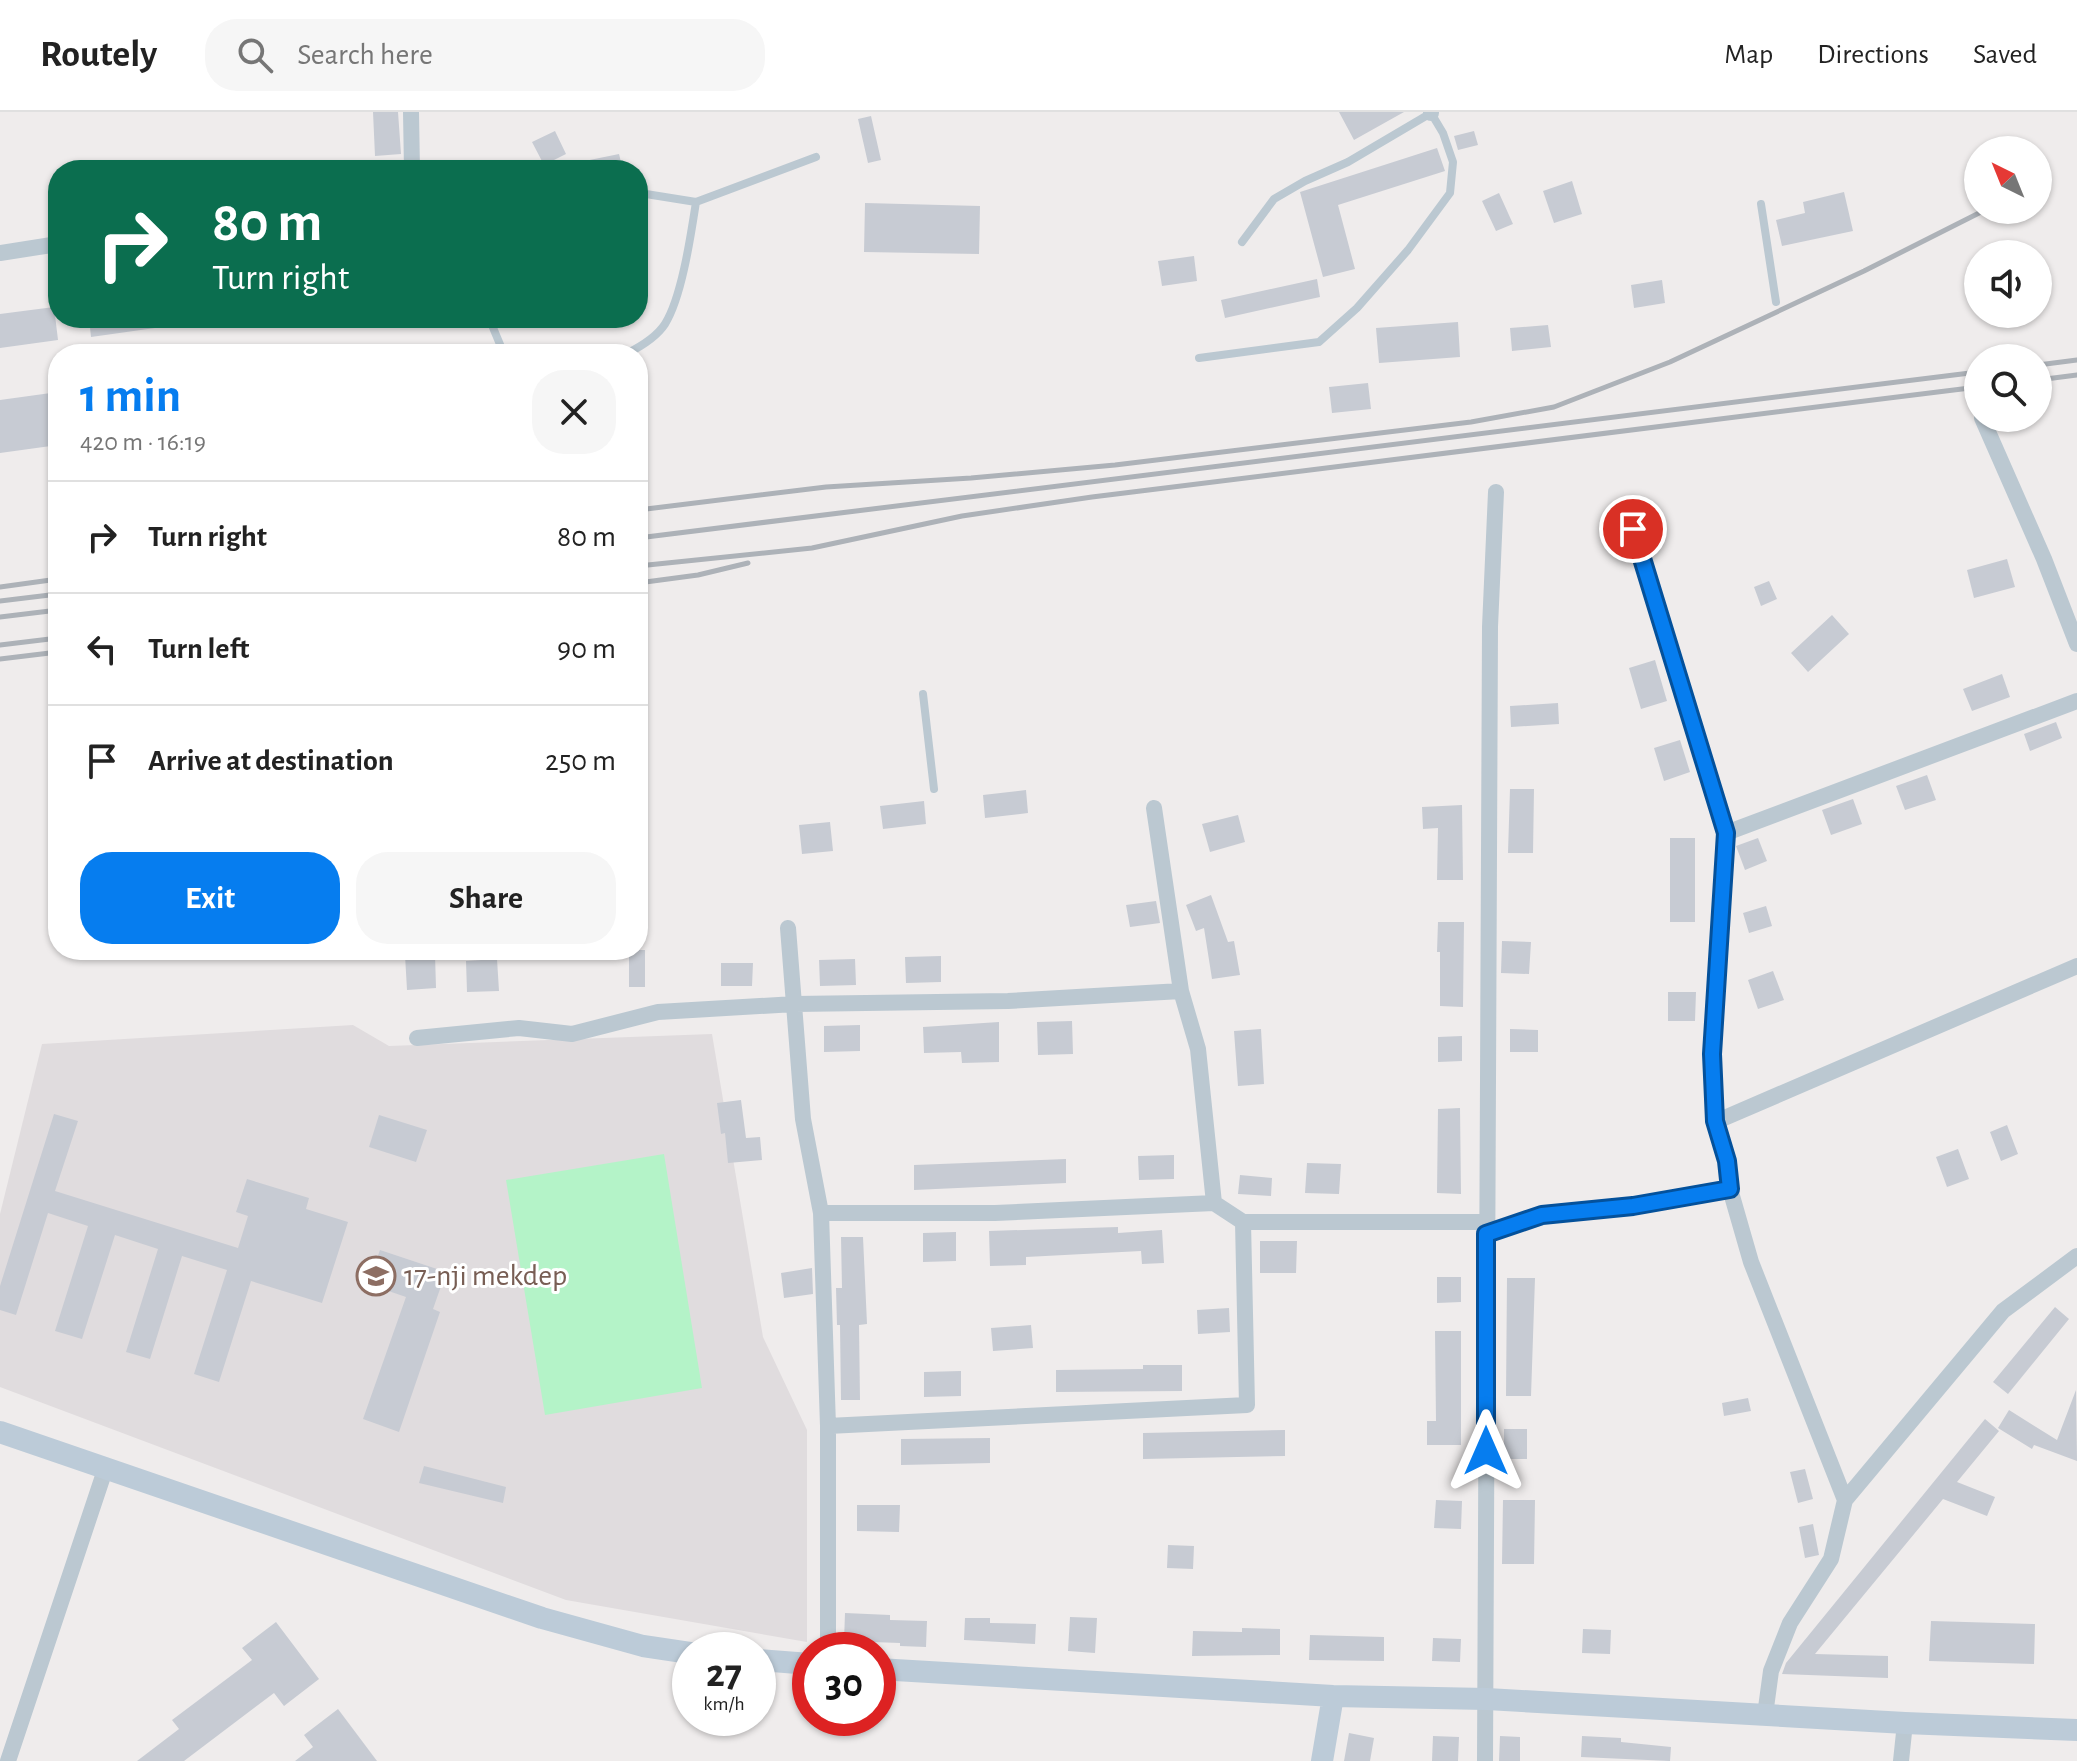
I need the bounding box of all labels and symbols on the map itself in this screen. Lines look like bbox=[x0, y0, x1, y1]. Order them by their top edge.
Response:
north arrow bbox=[1964, 136, 2052, 224]
pin bbox=[1599, 495, 1667, 563]
school or university icon: 17-nji mekdep bbox=[355, 1255, 397, 1297]
place label: 17-nji mekdep bbox=[404, 1261, 567, 1291]
position arrow bbox=[1444, 1409, 1528, 1493]
speed limit sign: 30 bbox=[792, 1632, 896, 1736]

